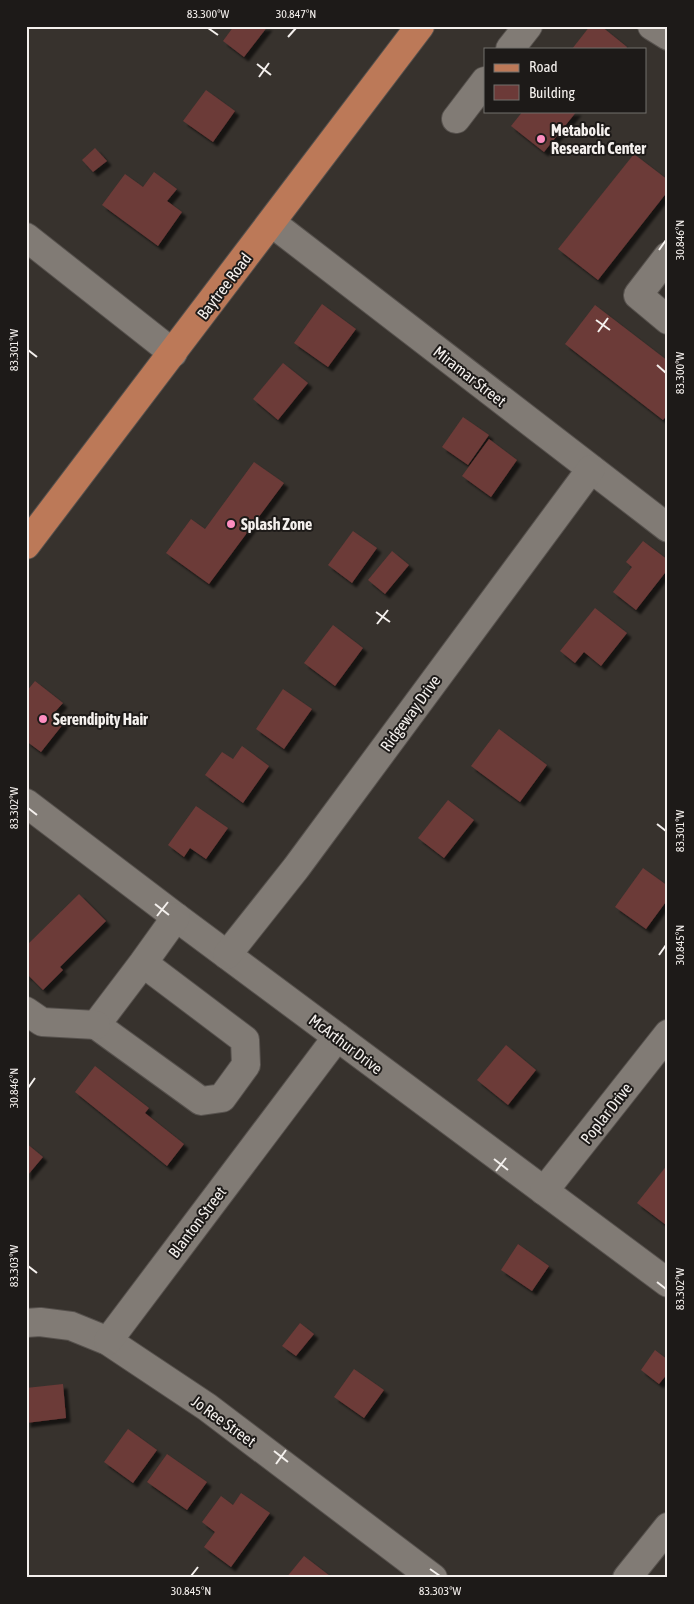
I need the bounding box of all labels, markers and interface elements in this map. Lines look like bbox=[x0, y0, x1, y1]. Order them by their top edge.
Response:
text: 83.300°W bbox=[187, 7, 229, 21]
text: 30.847°N bbox=[276, 7, 316, 21]
legend bbox=[484, 48, 646, 112]
text: Road bbox=[529, 58, 558, 75]
text: Building bbox=[529, 84, 575, 101]
place label: Metabolic Research Center bbox=[551, 121, 646, 157]
marker: Metabolic Research Center bbox=[535, 133, 547, 145]
text: 30.846°N bbox=[673, 220, 687, 260]
street label: Baytree Road bbox=[193, 249, 255, 323]
text: 83.301°W bbox=[7, 329, 21, 371]
street label: Miramar Street bbox=[430, 342, 510, 410]
text: 83.300°W bbox=[673, 352, 687, 394]
place label: Splash Zone bbox=[241, 515, 312, 533]
marker: Splash Zone bbox=[225, 518, 237, 530]
street label: Ridgeway Drive bbox=[376, 671, 444, 755]
place label: Serendipity Hair bbox=[53, 710, 148, 728]
marker: Serendipity Hair bbox=[37, 713, 49, 725]
text: 83.302°W bbox=[7, 787, 21, 829]
text: 83.301°W bbox=[673, 810, 687, 852]
text: 30.845°N bbox=[673, 925, 687, 965]
street label: McArthur Drive bbox=[306, 1011, 386, 1077]
text: 30.846°N bbox=[7, 1068, 21, 1108]
street label: Poplar Drive bbox=[577, 1079, 636, 1148]
street label: Blanton Street bbox=[165, 1183, 230, 1261]
text: 83.303°W bbox=[7, 1245, 21, 1287]
text: 83.302°W bbox=[673, 1268, 687, 1310]
street label: Jo Ree Street bbox=[189, 1392, 260, 1450]
text: 30.845°N bbox=[171, 1584, 211, 1598]
text: 83.303°W bbox=[419, 1584, 461, 1598]

